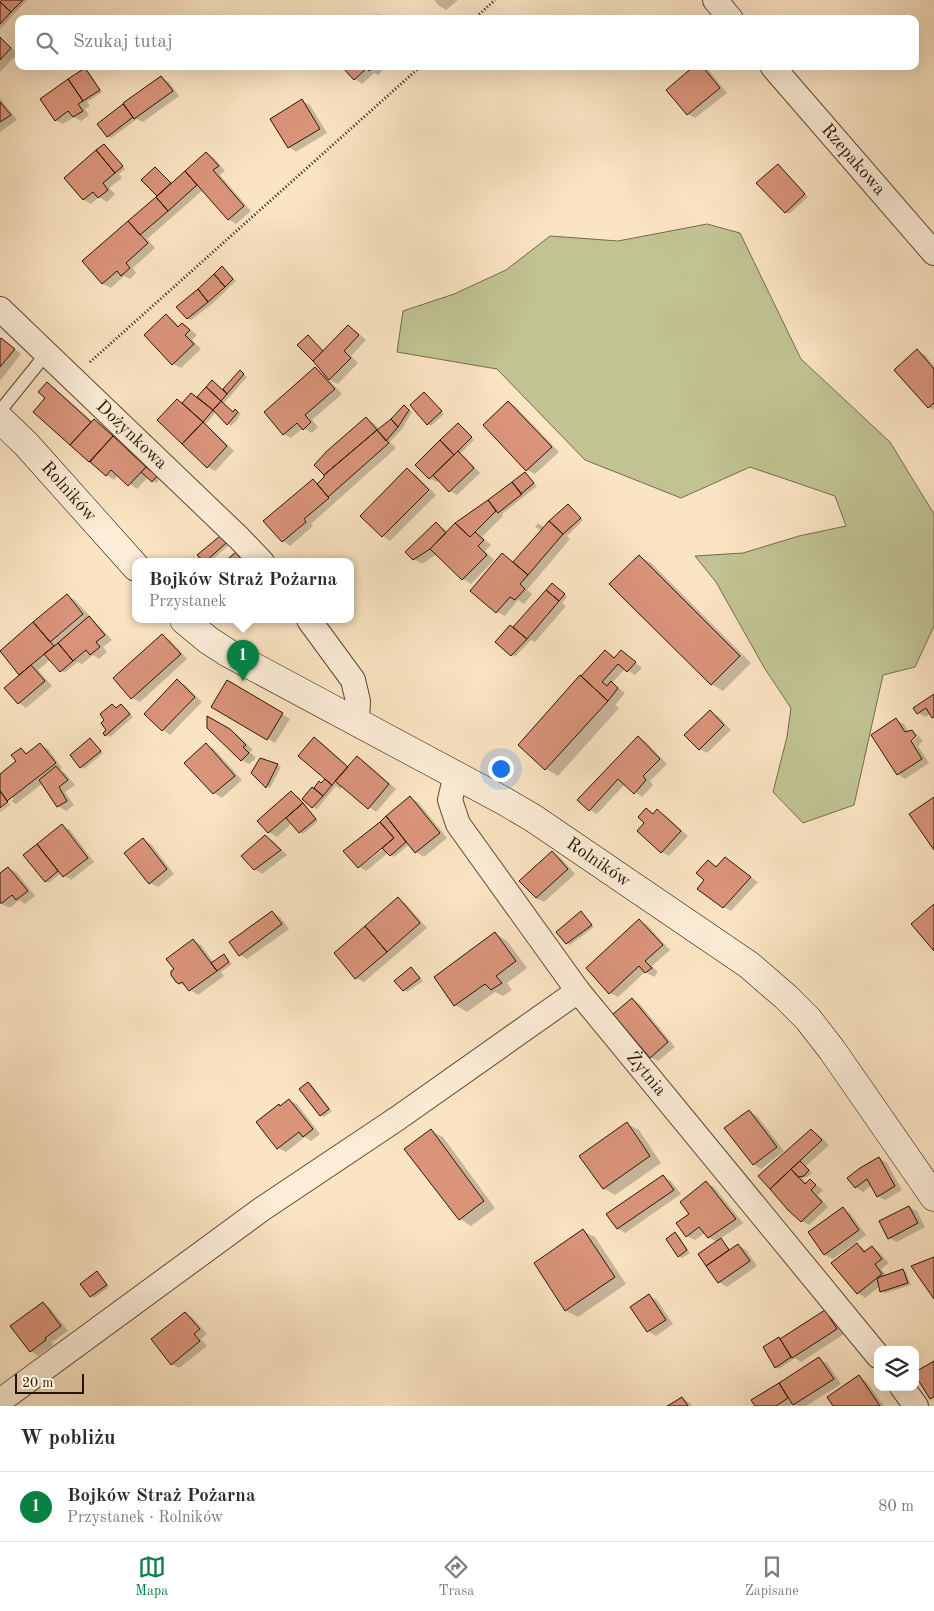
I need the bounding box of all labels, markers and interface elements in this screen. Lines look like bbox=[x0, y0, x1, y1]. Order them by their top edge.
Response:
search box bbox=[15, 15, 919, 70]
icon: search bbox=[33, 29, 61, 57]
text: Szukaj tutaj bbox=[73, 33, 173, 52]
street label: Rzepakowa bbox=[818, 121, 889, 199]
street label: Dożynkowa bbox=[93, 397, 170, 473]
street label: Rolników bbox=[37, 458, 100, 525]
popup bbox=[132, 558, 354, 623]
text: Bojków Straż Pożarna bbox=[149, 571, 337, 590]
text: Przystanek bbox=[149, 594, 226, 610]
pin: 1 bbox=[227, 640, 259, 681]
your location bbox=[488, 756, 514, 782]
street label: Rolników bbox=[563, 834, 634, 891]
street label: Żytnia bbox=[623, 1047, 669, 1099]
map controls bbox=[874, 1346, 919, 1391]
button: layers bbox=[874, 1346, 919, 1391]
scale bar bbox=[15, 1371, 84, 1394]
text: 20 m bbox=[22, 1376, 53, 1390]
text: W pobliżu bbox=[20, 1428, 115, 1449]
text: Bojków Straż Pożarna bbox=[67, 1487, 256, 1506]
text: 1 bbox=[31, 1499, 41, 1515]
text: 80 m bbox=[878, 1499, 914, 1515]
text: Przystanek · Rolników bbox=[67, 1510, 223, 1526]
tab: Mapa bbox=[135, 1553, 168, 1600]
tab: Trasa bbox=[439, 1553, 474, 1600]
tab: Zapisane bbox=[745, 1553, 799, 1600]

